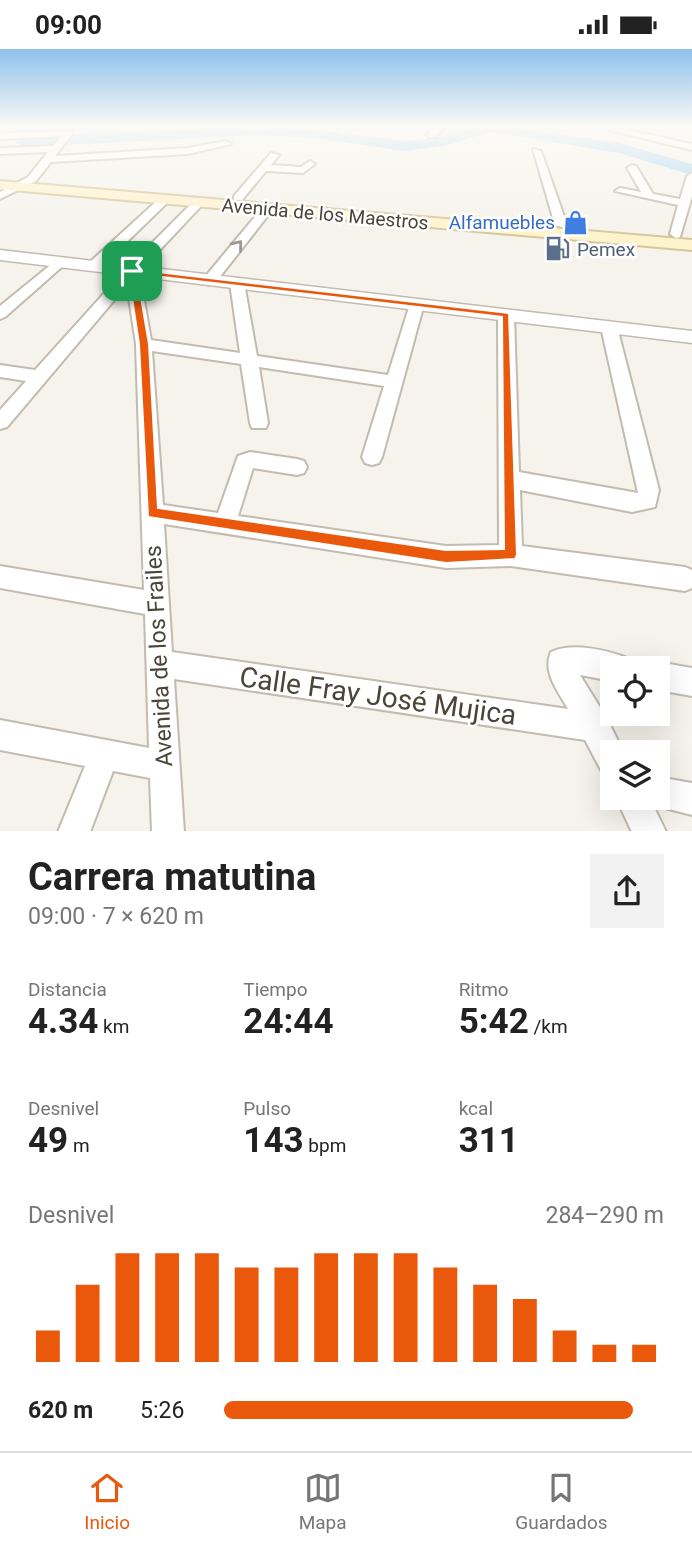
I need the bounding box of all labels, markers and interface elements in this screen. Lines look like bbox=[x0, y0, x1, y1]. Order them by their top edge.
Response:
text: 09:00 bbox=[35, 10, 102, 40]
street label: Avenida de los Maestros bbox=[221, 194, 429, 234]
shop icon: Alfamuebles bbox=[561, 208, 589, 236]
place label: Alfamuebles bbox=[449, 211, 555, 234]
fuel station icon: Pemex bbox=[543, 235, 571, 263]
place label: Pemex bbox=[577, 238, 636, 261]
one-way arrow bbox=[230, 240, 243, 252]
pin bbox=[102, 241, 162, 301]
icon: arrive bbox=[113, 252, 151, 290]
street label: Avenida de los Frailes bbox=[140, 545, 178, 767]
map controls bbox=[600, 656, 670, 810]
button: locate bbox=[600, 656, 670, 726]
street label: Calle Fray José Mujica bbox=[238, 660, 518, 732]
button: layers bbox=[600, 740, 670, 810]
button: share bbox=[590, 854, 664, 928]
text: Carrera matutina bbox=[28, 855, 316, 899]
text: 09:00 · 7 × 620 m bbox=[28, 903, 204, 930]
text: Distancia bbox=[28, 978, 107, 1001]
text: Tiempo bbox=[243, 978, 308, 1001]
text: Ritmo bbox=[459, 978, 509, 1001]
text: 4.34 bbox=[28, 1001, 98, 1042]
text: 24:44 bbox=[243, 1001, 334, 1042]
text: 5:42 bbox=[459, 1001, 529, 1042]
text: km bbox=[98, 1015, 129, 1038]
text: /km bbox=[529, 1015, 568, 1038]
text: Desnivel bbox=[28, 1097, 99, 1120]
text: Pulso bbox=[243, 1097, 291, 1120]
text: kcal bbox=[459, 1097, 493, 1120]
text: 49 bbox=[28, 1120, 68, 1161]
text: 143 bbox=[243, 1120, 304, 1161]
text: 311 bbox=[459, 1120, 519, 1161]
text: m bbox=[68, 1134, 90, 1157]
text: bpm bbox=[304, 1134, 346, 1157]
text: Desnivel bbox=[28, 1202, 114, 1229]
text: 284–290 m bbox=[545, 1202, 664, 1229]
text: 620 m bbox=[28, 1397, 93, 1424]
text: 5:26 bbox=[140, 1397, 184, 1424]
tab: Inicio bbox=[84, 1469, 130, 1534]
tab: Mapa bbox=[299, 1469, 347, 1534]
tab: Guardados bbox=[515, 1469, 608, 1534]

